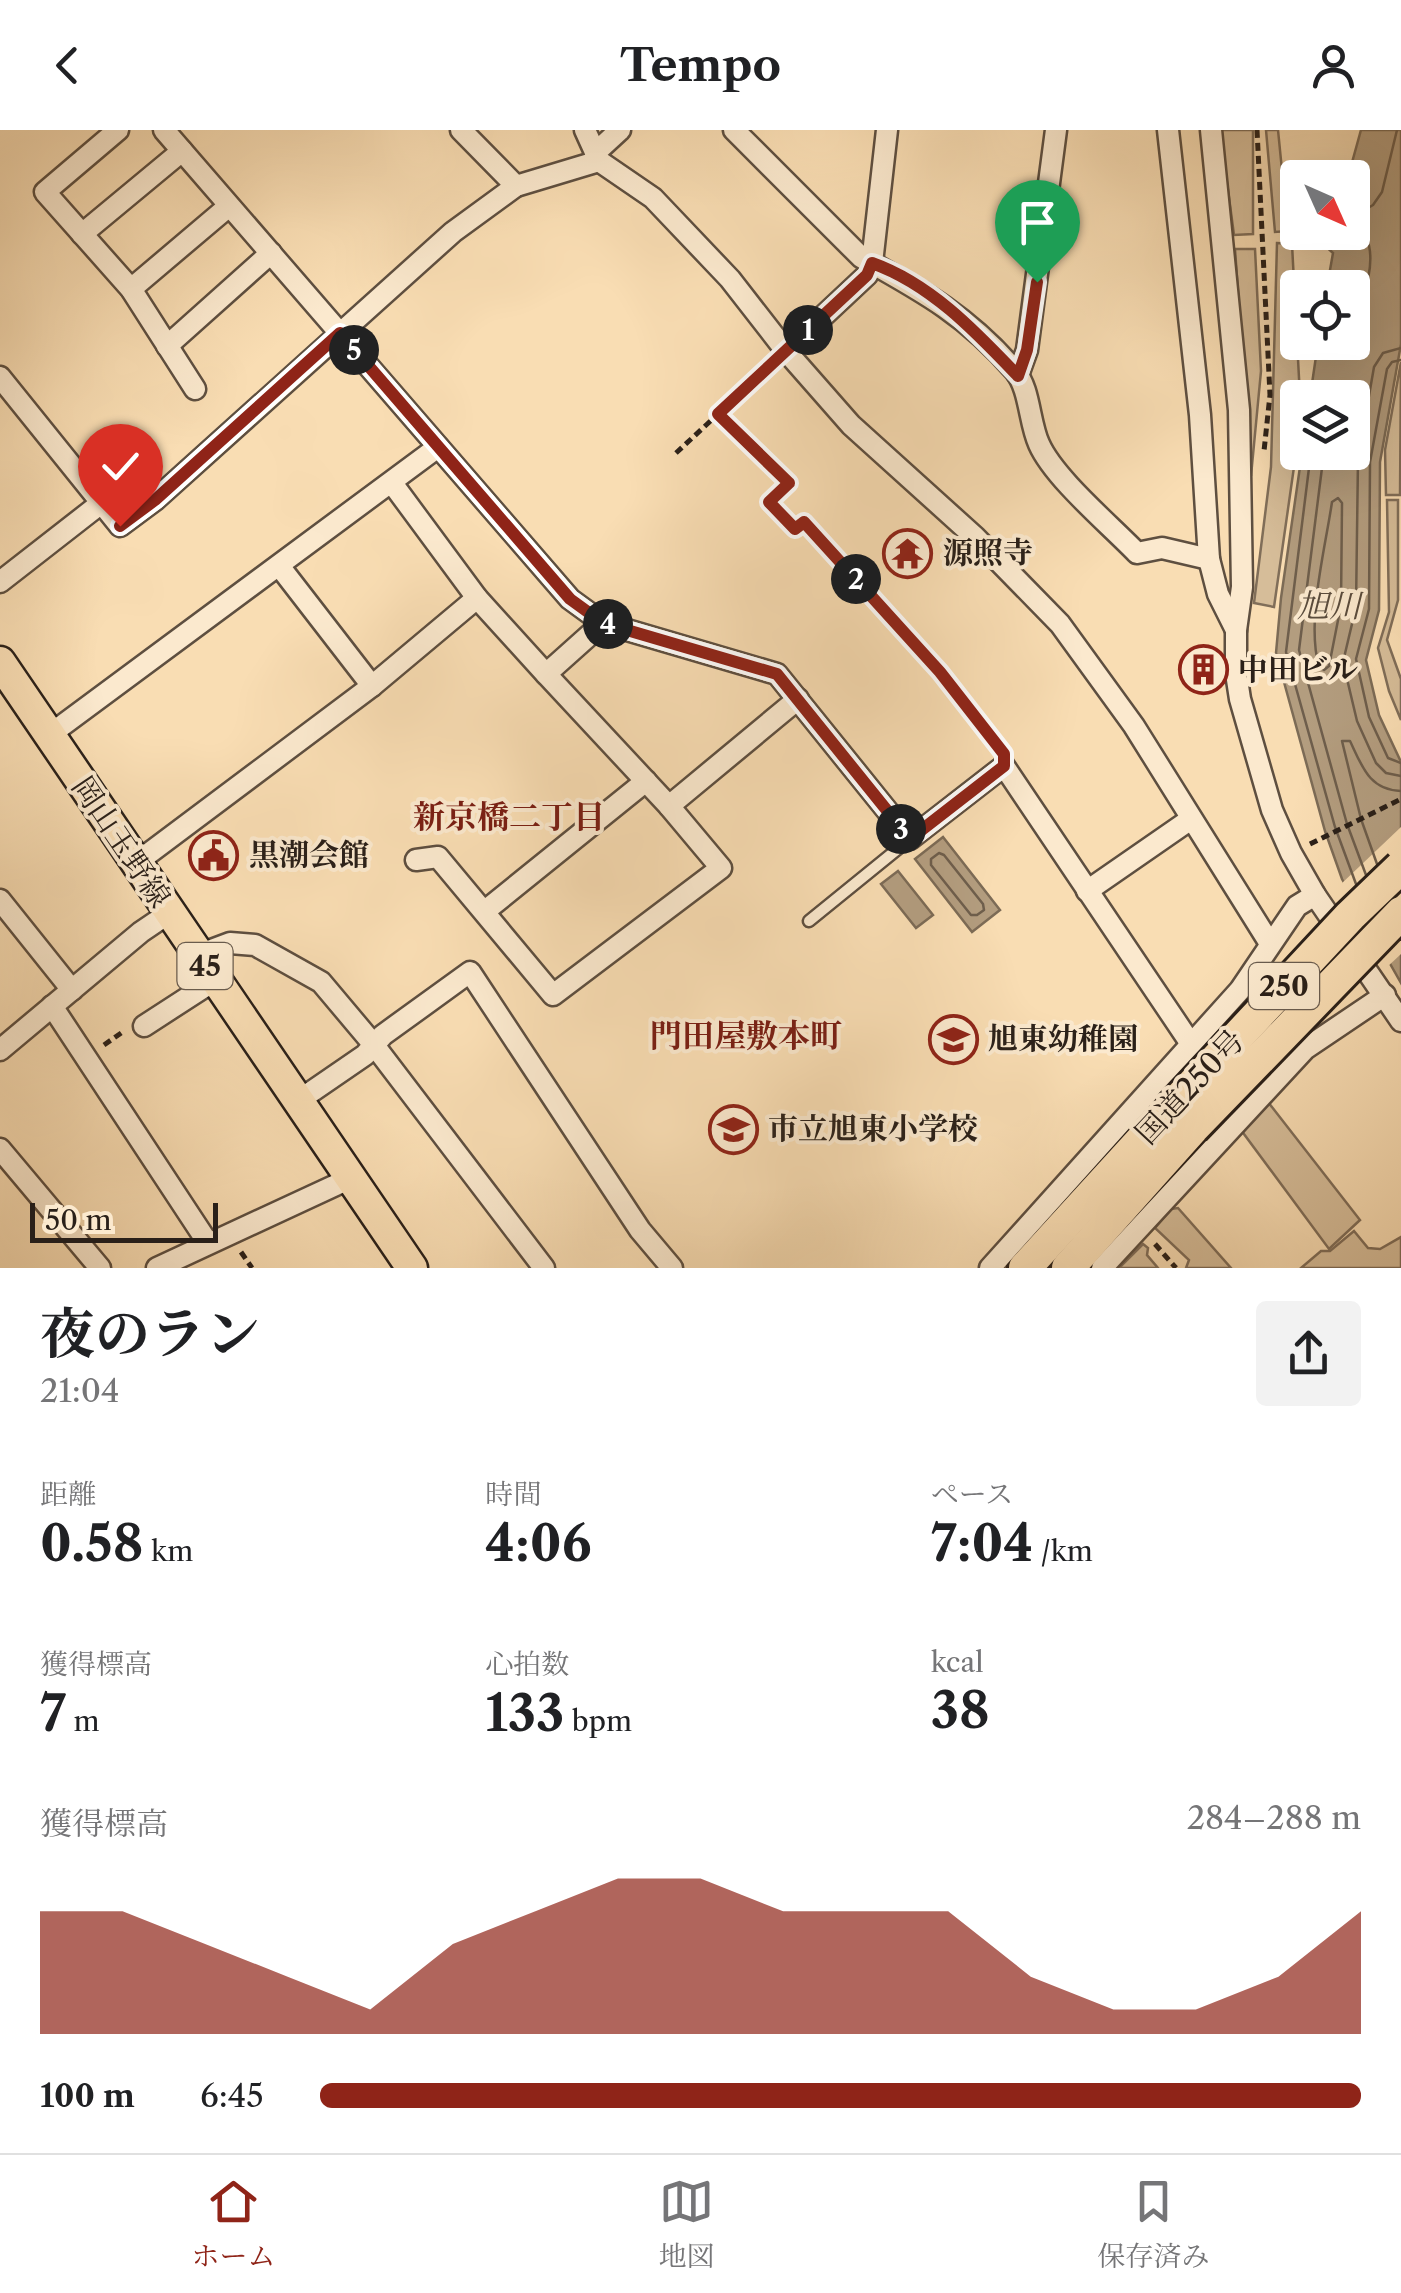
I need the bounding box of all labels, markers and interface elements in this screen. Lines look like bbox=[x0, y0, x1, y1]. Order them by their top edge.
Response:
text: Tempo bbox=[620, 37, 781, 93]
icon: back bbox=[40, 38, 95, 93]
icon: person bbox=[1306, 38, 1361, 93]
north arrow bbox=[1280, 160, 1370, 250]
map controls bbox=[1280, 160, 1370, 470]
pin bbox=[995, 180, 1080, 283]
icon: arrive bbox=[1010, 195, 1065, 250]
button: locate bbox=[1280, 270, 1370, 360]
pin: 1 bbox=[783, 305, 833, 355]
text: 1 bbox=[802, 313, 814, 347]
pin: 5 bbox=[329, 325, 379, 375]
text: 5 bbox=[346, 333, 362, 367]
button: layers bbox=[1280, 380, 1370, 470]
pin bbox=[78, 424, 163, 527]
icon: check bbox=[93, 439, 148, 494]
temple icon: 源照寺 bbox=[882, 527, 934, 579]
place label: 源照寺 bbox=[943, 534, 1033, 571]
pin: 2 bbox=[831, 554, 881, 604]
text: 2 bbox=[848, 562, 864, 596]
water label: 旭川 bbox=[1297, 586, 1364, 625]
pin: 4 bbox=[583, 599, 633, 649]
text: 4 bbox=[600, 607, 616, 641]
building icon: 中田ビル bbox=[1177, 644, 1229, 696]
place label: 中田ビル bbox=[1238, 651, 1358, 688]
street label: 岡山玉野線 bbox=[64, 769, 179, 914]
district label: 新京橋二丁目 bbox=[413, 797, 605, 836]
pin: 3 bbox=[876, 804, 926, 854]
text: 3 bbox=[893, 812, 909, 846]
public building icon: 黒潮会館 bbox=[188, 829, 240, 881]
place label: 黒潮会館 bbox=[249, 836, 369, 873]
road number: 45 bbox=[178, 943, 232, 989]
road number: 250 bbox=[1249, 963, 1319, 1009]
school or university icon: 旭東幼稚園 bbox=[927, 1013, 979, 1065]
district label: 門田屋敷本町 bbox=[650, 1016, 842, 1055]
place label: 旭東幼稚園 bbox=[988, 1020, 1138, 1057]
street label: 国道250号 bbox=[1127, 1022, 1252, 1151]
school or university icon: 市立旭東小学校 bbox=[707, 1103, 759, 1155]
place label: 市立旭東小学校 bbox=[768, 1110, 978, 1147]
scale bar bbox=[30, 1198, 218, 1242]
text: 50 m bbox=[45, 1203, 112, 1237]
text: 夜のラン bbox=[40, 1300, 260, 1367]
button: share bbox=[1256, 1301, 1361, 1406]
text: 21:04 bbox=[40, 1371, 120, 1410]
text: 距離 bbox=[40, 1477, 96, 1511]
text: 時間 bbox=[485, 1477, 541, 1511]
text: ペース bbox=[931, 1477, 1013, 1511]
text: 0.58 bbox=[40, 1512, 143, 1574]
text: 4:06 bbox=[485, 1512, 592, 1574]
text: 7:04 bbox=[931, 1512, 1033, 1574]
text: km bbox=[143, 1534, 193, 1568]
text: /km bbox=[1033, 1534, 1093, 1568]
text: kcal bbox=[931, 1645, 984, 1679]
text: 獲得標高 bbox=[40, 1647, 152, 1681]
text: 心拍数 bbox=[485, 1647, 569, 1681]
text: 38 bbox=[931, 1679, 990, 1741]
text: 7 bbox=[40, 1682, 66, 1744]
text: 133 bbox=[485, 1682, 564, 1744]
text: m bbox=[66, 1704, 100, 1738]
text: bpm bbox=[564, 1704, 632, 1738]
text: 284–288 m bbox=[1187, 1798, 1361, 1837]
text: 獲得標高 bbox=[40, 1804, 168, 1843]
text: 100 m bbox=[40, 2076, 135, 2115]
text: 6:45 bbox=[200, 2076, 264, 2115]
tab: ホーム bbox=[191, 2174, 276, 2274]
tab: 地図 bbox=[658, 2174, 715, 2274]
tab: 保存済み bbox=[1097, 2174, 1210, 2274]

